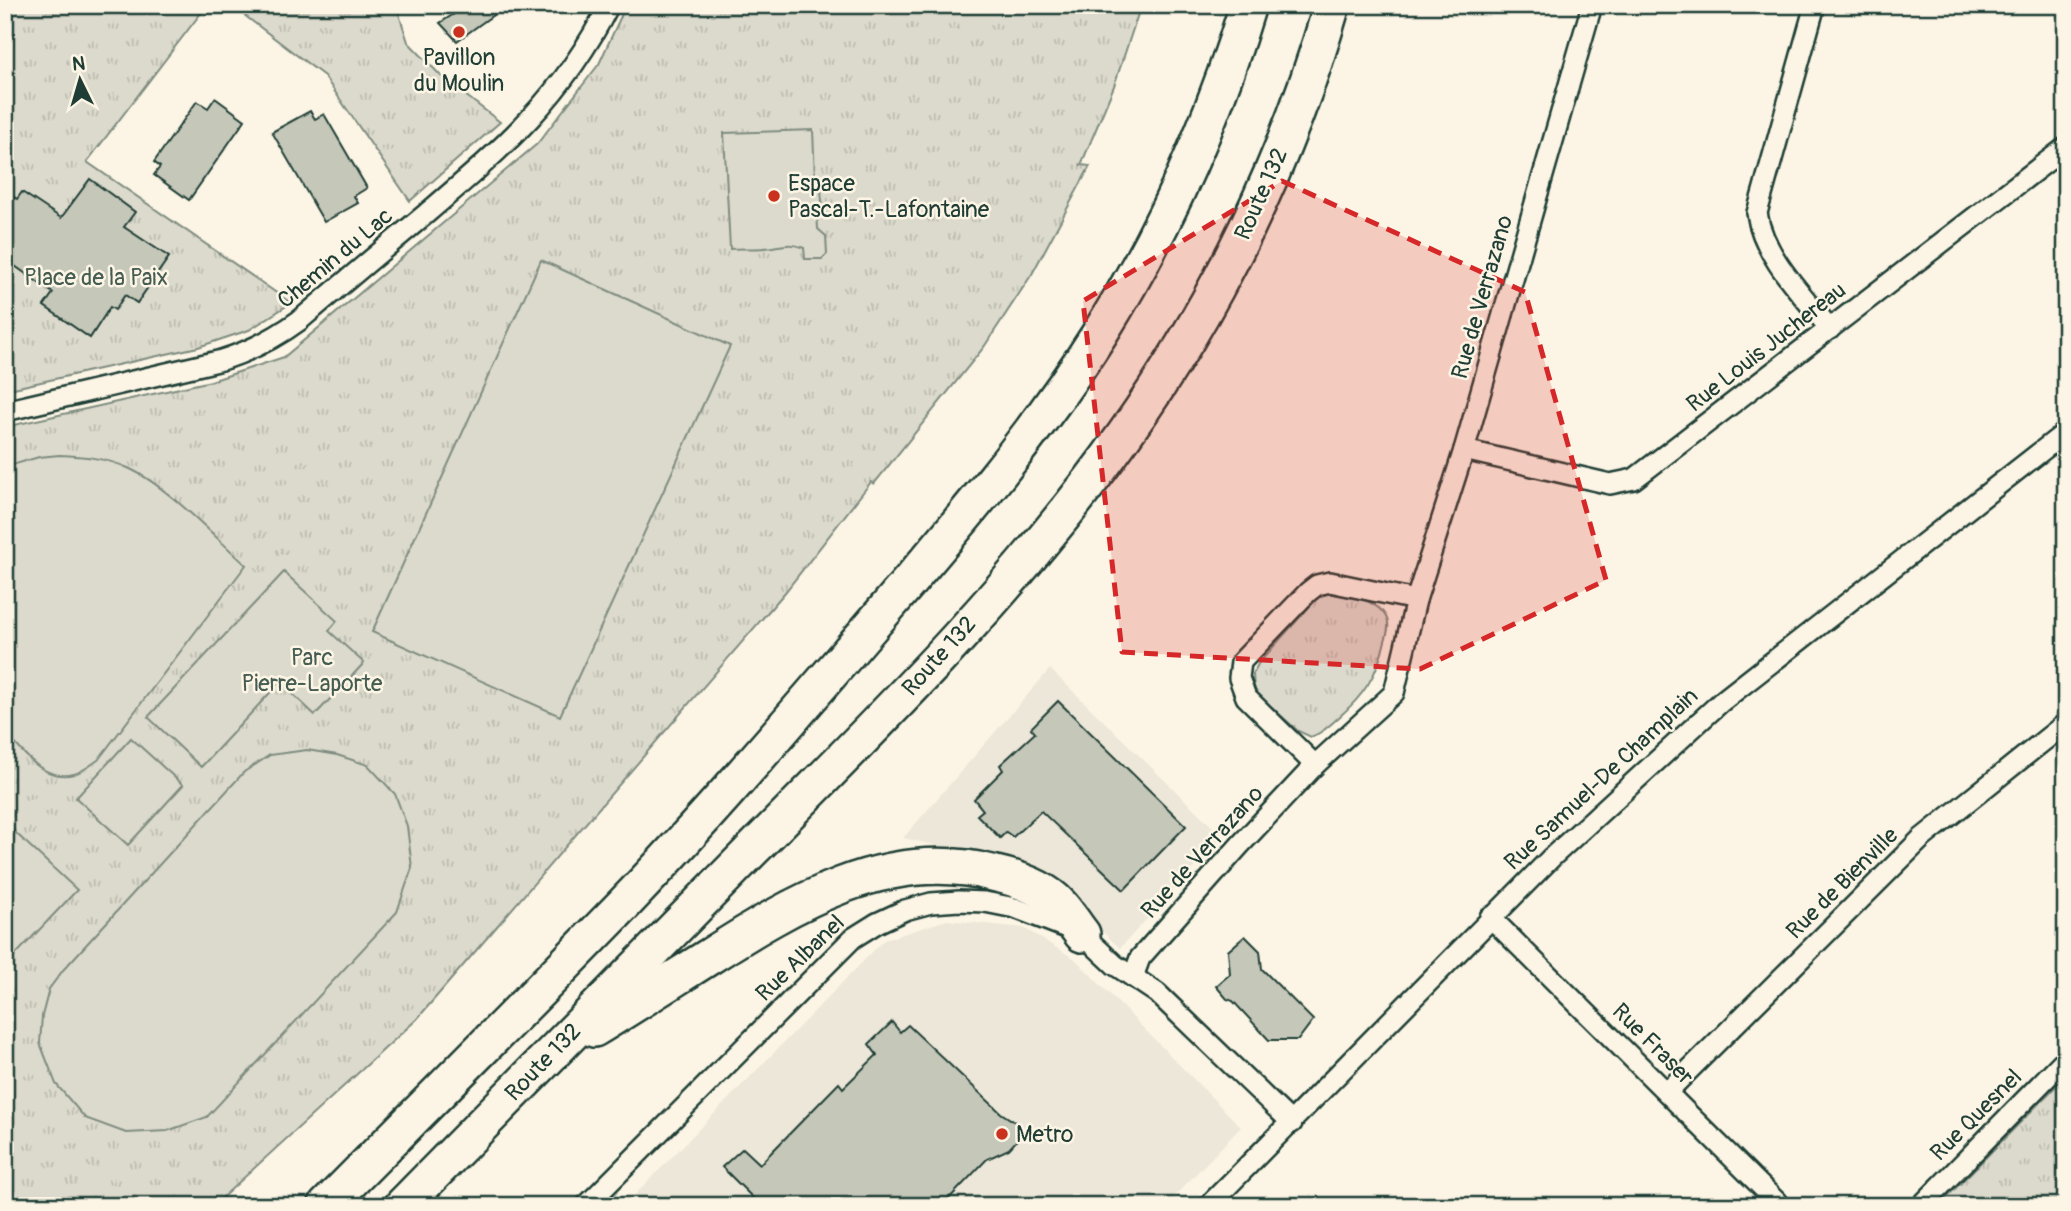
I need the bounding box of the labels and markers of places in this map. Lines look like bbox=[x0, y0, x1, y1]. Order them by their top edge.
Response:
marker: Pavillon du Moulin bbox=[451, 24, 467, 40]
place label: Pavillon du Moulin bbox=[414, 43, 504, 98]
place label: Espace Pascal-T.-Lafontaine bbox=[788, 169, 990, 224]
marker: Espace Pascal-T.-Lafontaine bbox=[766, 188, 782, 204]
place label: Metro bbox=[1016, 1120, 1073, 1149]
marker: Metro bbox=[994, 1126, 1010, 1142]

